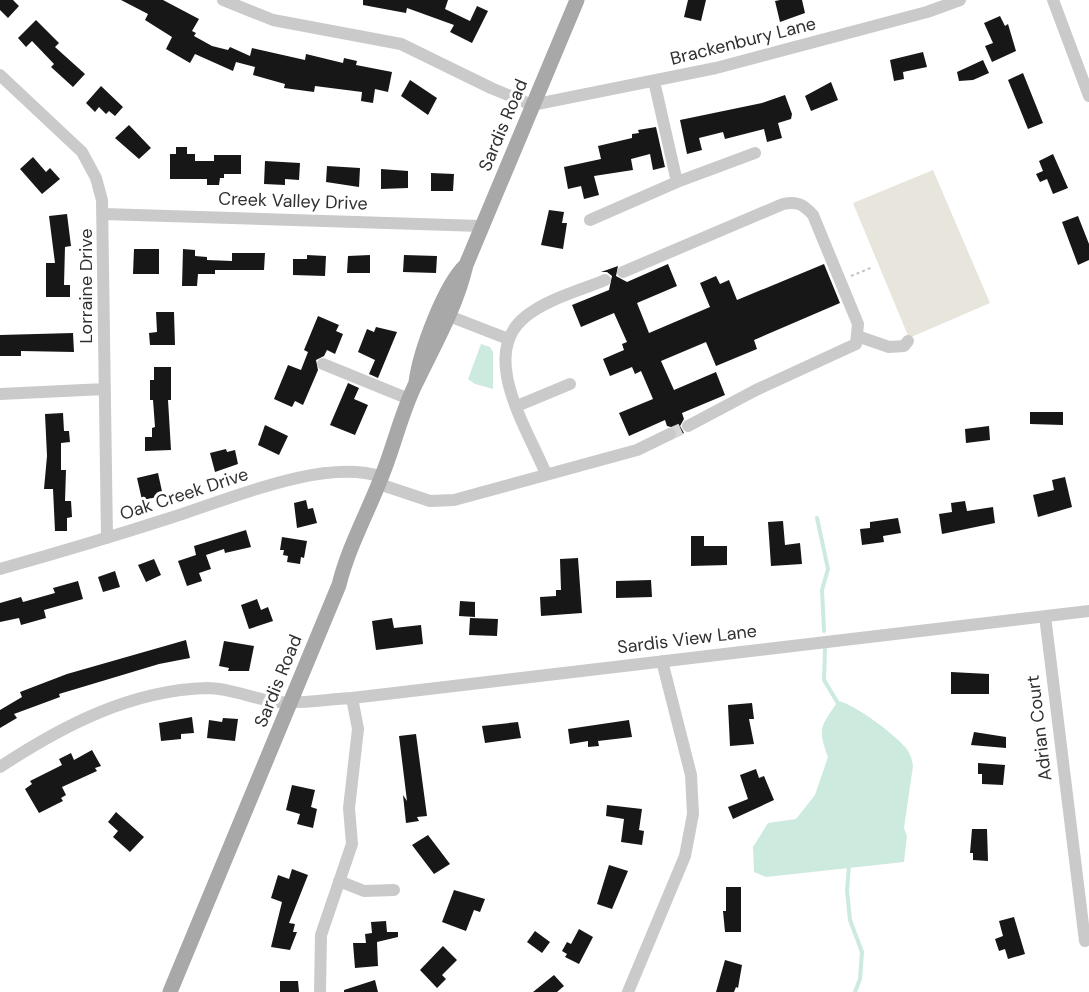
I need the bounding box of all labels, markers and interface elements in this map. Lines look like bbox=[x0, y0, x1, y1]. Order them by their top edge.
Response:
street label: Brackenbury Lane bbox=[668, 11, 818, 71]
street label: Sardis Road bbox=[473, 75, 533, 175]
street label: Creek Valley Drive bbox=[218, 186, 368, 216]
street label: Lorraine Drive bbox=[74, 228, 98, 344]
street label: Oak Creek Drive bbox=[117, 462, 251, 526]
street label: Sardis View Lane bbox=[616, 619, 758, 659]
street label: Sardis Road bbox=[249, 631, 307, 731]
street label: Adrian Court bbox=[1021, 674, 1057, 782]

